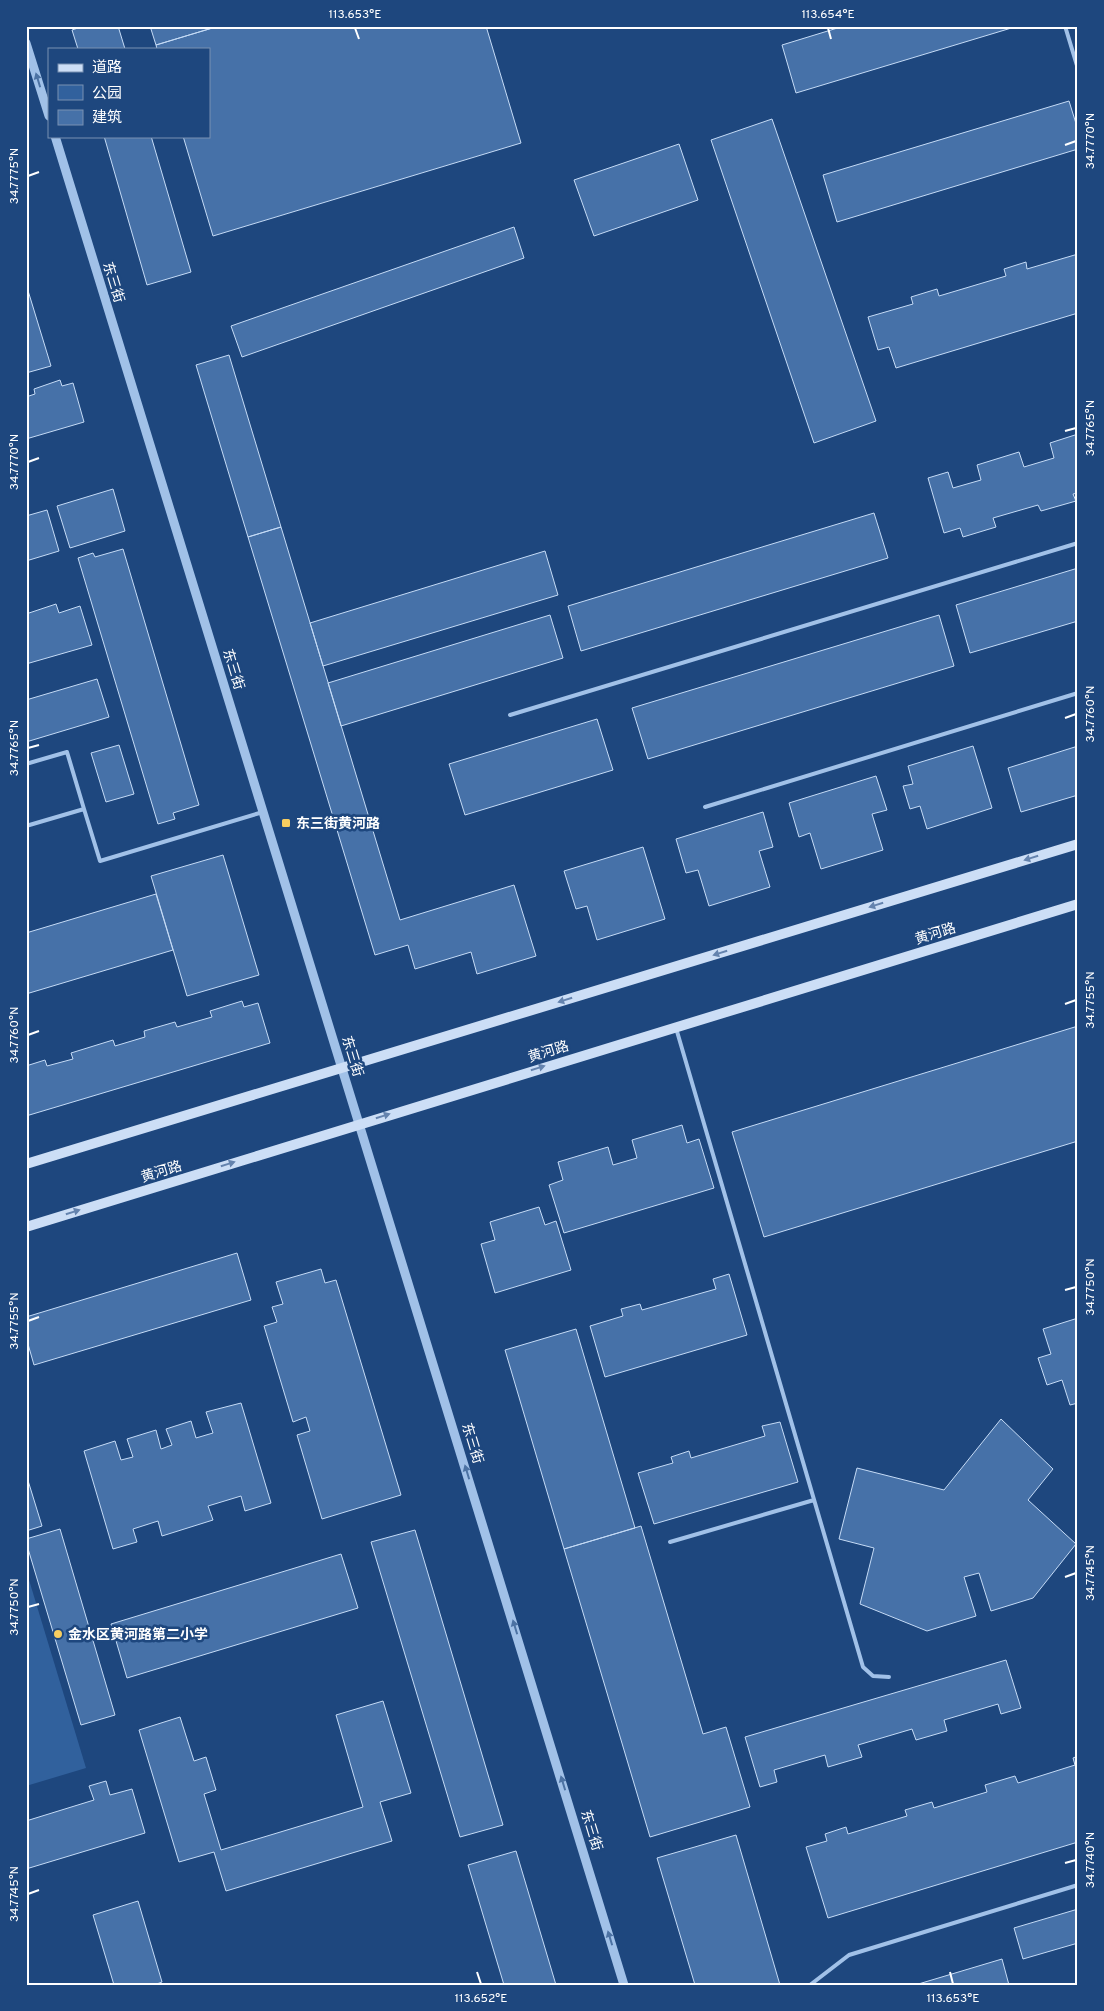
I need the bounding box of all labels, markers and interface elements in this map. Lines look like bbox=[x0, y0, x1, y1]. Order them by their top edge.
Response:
text: 113.653°E bbox=[329, 7, 381, 23]
text: 113.654°E bbox=[801, 7, 855, 23]
legend bbox=[48, 48, 210, 138]
text: 道路 bbox=[92, 59, 122, 78]
one-way arrow bbox=[33, 72, 41, 87]
text: 公园 bbox=[92, 85, 122, 104]
text: 建筑 bbox=[92, 109, 122, 128]
text: 34.7770°N bbox=[1083, 113, 1099, 169]
text: 34.7775°N bbox=[7, 148, 23, 204]
street label: 东三街 bbox=[98, 260, 127, 305]
text: 34.7765°N bbox=[1083, 400, 1099, 456]
text: 34.7770°N bbox=[7, 434, 23, 490]
street label: 东三街 bbox=[218, 647, 247, 692]
text: 34.7760°N bbox=[1083, 686, 1099, 742]
text: 34.7765°N bbox=[7, 720, 23, 776]
place label: 东三街黄河路 bbox=[296, 816, 380, 833]
marker: 东三街黄河路 bbox=[280, 817, 292, 829]
one-way arrow bbox=[1023, 854, 1038, 862]
one-way arrow bbox=[868, 902, 883, 910]
street label: 黄河路 bbox=[913, 920, 958, 949]
one-way arrow bbox=[713, 949, 728, 957]
text: 34.7755°N bbox=[1083, 971, 1099, 1029]
one-way arrow bbox=[557, 997, 572, 1004]
text: 34.7760°N bbox=[7, 1007, 23, 1063]
street label: 东三街 bbox=[337, 1034, 366, 1079]
street label: 黄河路 bbox=[526, 1038, 571, 1067]
one-way arrow bbox=[531, 1064, 546, 1072]
one-way arrow bbox=[376, 1111, 391, 1119]
street label: 黄河路 bbox=[139, 1158, 184, 1187]
one-way arrow bbox=[221, 1160, 236, 1168]
one-way arrow bbox=[65, 1208, 80, 1216]
text: 34.7750°N bbox=[1083, 1258, 1099, 1316]
text: 34.7755°N bbox=[7, 1292, 23, 1350]
street label: 东三街 bbox=[457, 1421, 486, 1466]
one-way arrow bbox=[463, 1464, 471, 1479]
text: 34.7745°N bbox=[1083, 1545, 1099, 1601]
text: 34.7750°N bbox=[7, 1578, 23, 1636]
one-way arrow bbox=[511, 1620, 518, 1635]
place label: 金水区黄河路第二小学 bbox=[68, 1626, 208, 1644]
marker: 金水区黄河路第二小学 bbox=[52, 1628, 64, 1640]
one-way arrow bbox=[558, 1775, 566, 1790]
street label: 东三街 bbox=[576, 1808, 605, 1853]
text: 34.7740°N bbox=[1083, 1832, 1099, 1888]
text: 34.7745°N bbox=[7, 1866, 23, 1922]
one-way arrow bbox=[605, 1930, 613, 1945]
text: 113.652°E bbox=[455, 1991, 507, 2007]
text: 113.653°E bbox=[927, 1991, 979, 2007]

